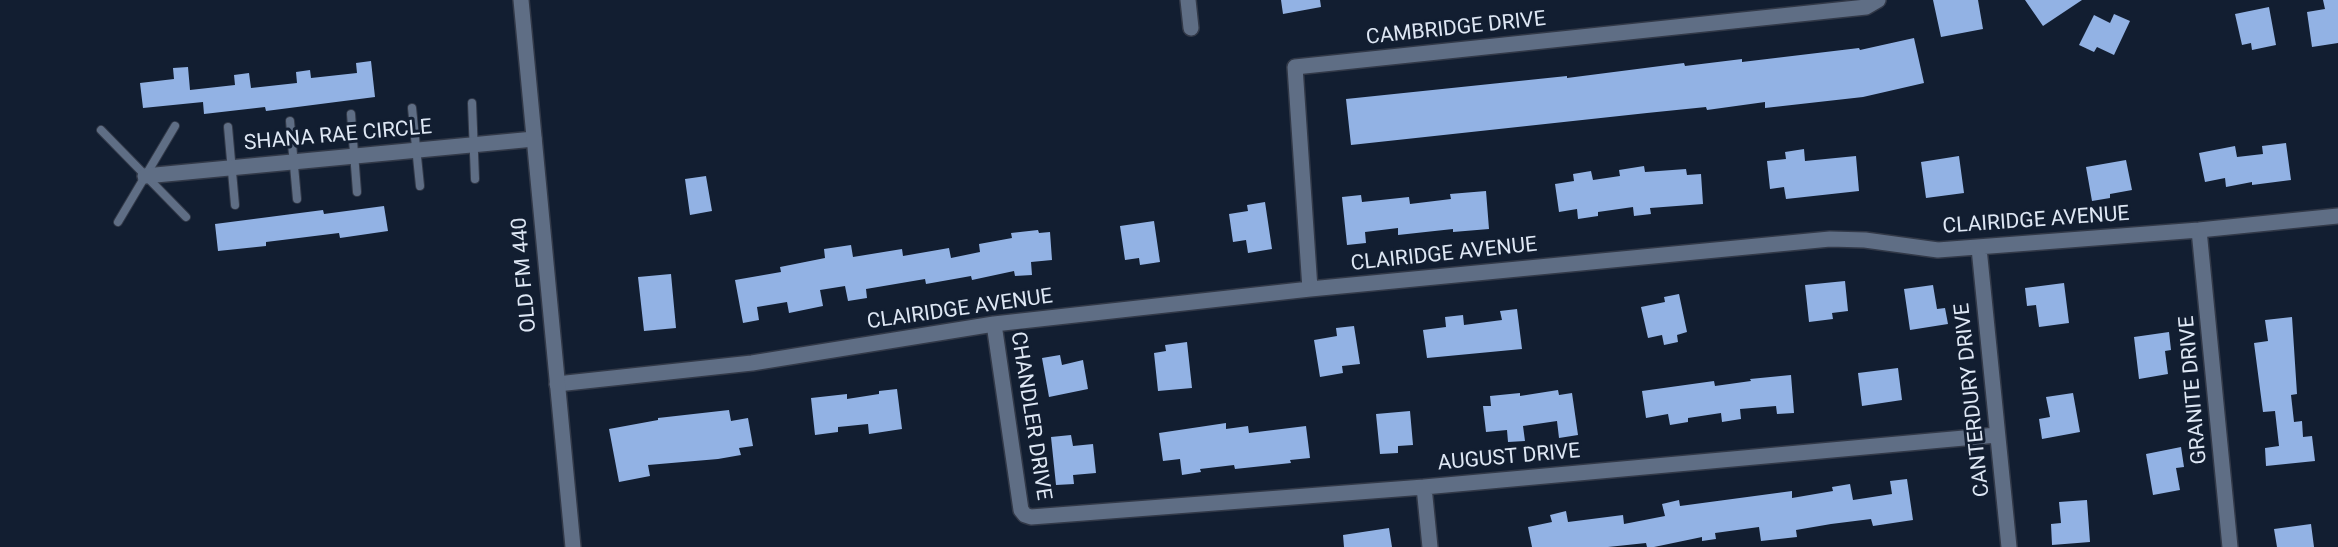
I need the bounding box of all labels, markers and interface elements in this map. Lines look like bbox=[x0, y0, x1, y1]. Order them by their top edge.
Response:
street label: CAMBRIDGE DRIVE bbox=[1365, 7, 1547, 51]
street label: SHANA RAE CIRCLE bbox=[243, 115, 433, 157]
street label: CLAIRIDGE AVENUE bbox=[1942, 202, 2130, 240]
street label: OLD FM 440 bbox=[507, 216, 543, 334]
street label: CLAIRIDGE AVENUE bbox=[1350, 233, 1538, 277]
street label: CLAIRIDGE AVENUE bbox=[866, 285, 1054, 335]
street label: CANTERDURY DRIVE bbox=[1950, 302, 1996, 498]
street label: GRANITE DRIVE bbox=[2175, 315, 2213, 465]
street label: CHANDLER DRIVE bbox=[1004, 330, 1056, 502]
street label: AUGUST DRIVE bbox=[1437, 439, 1581, 477]

